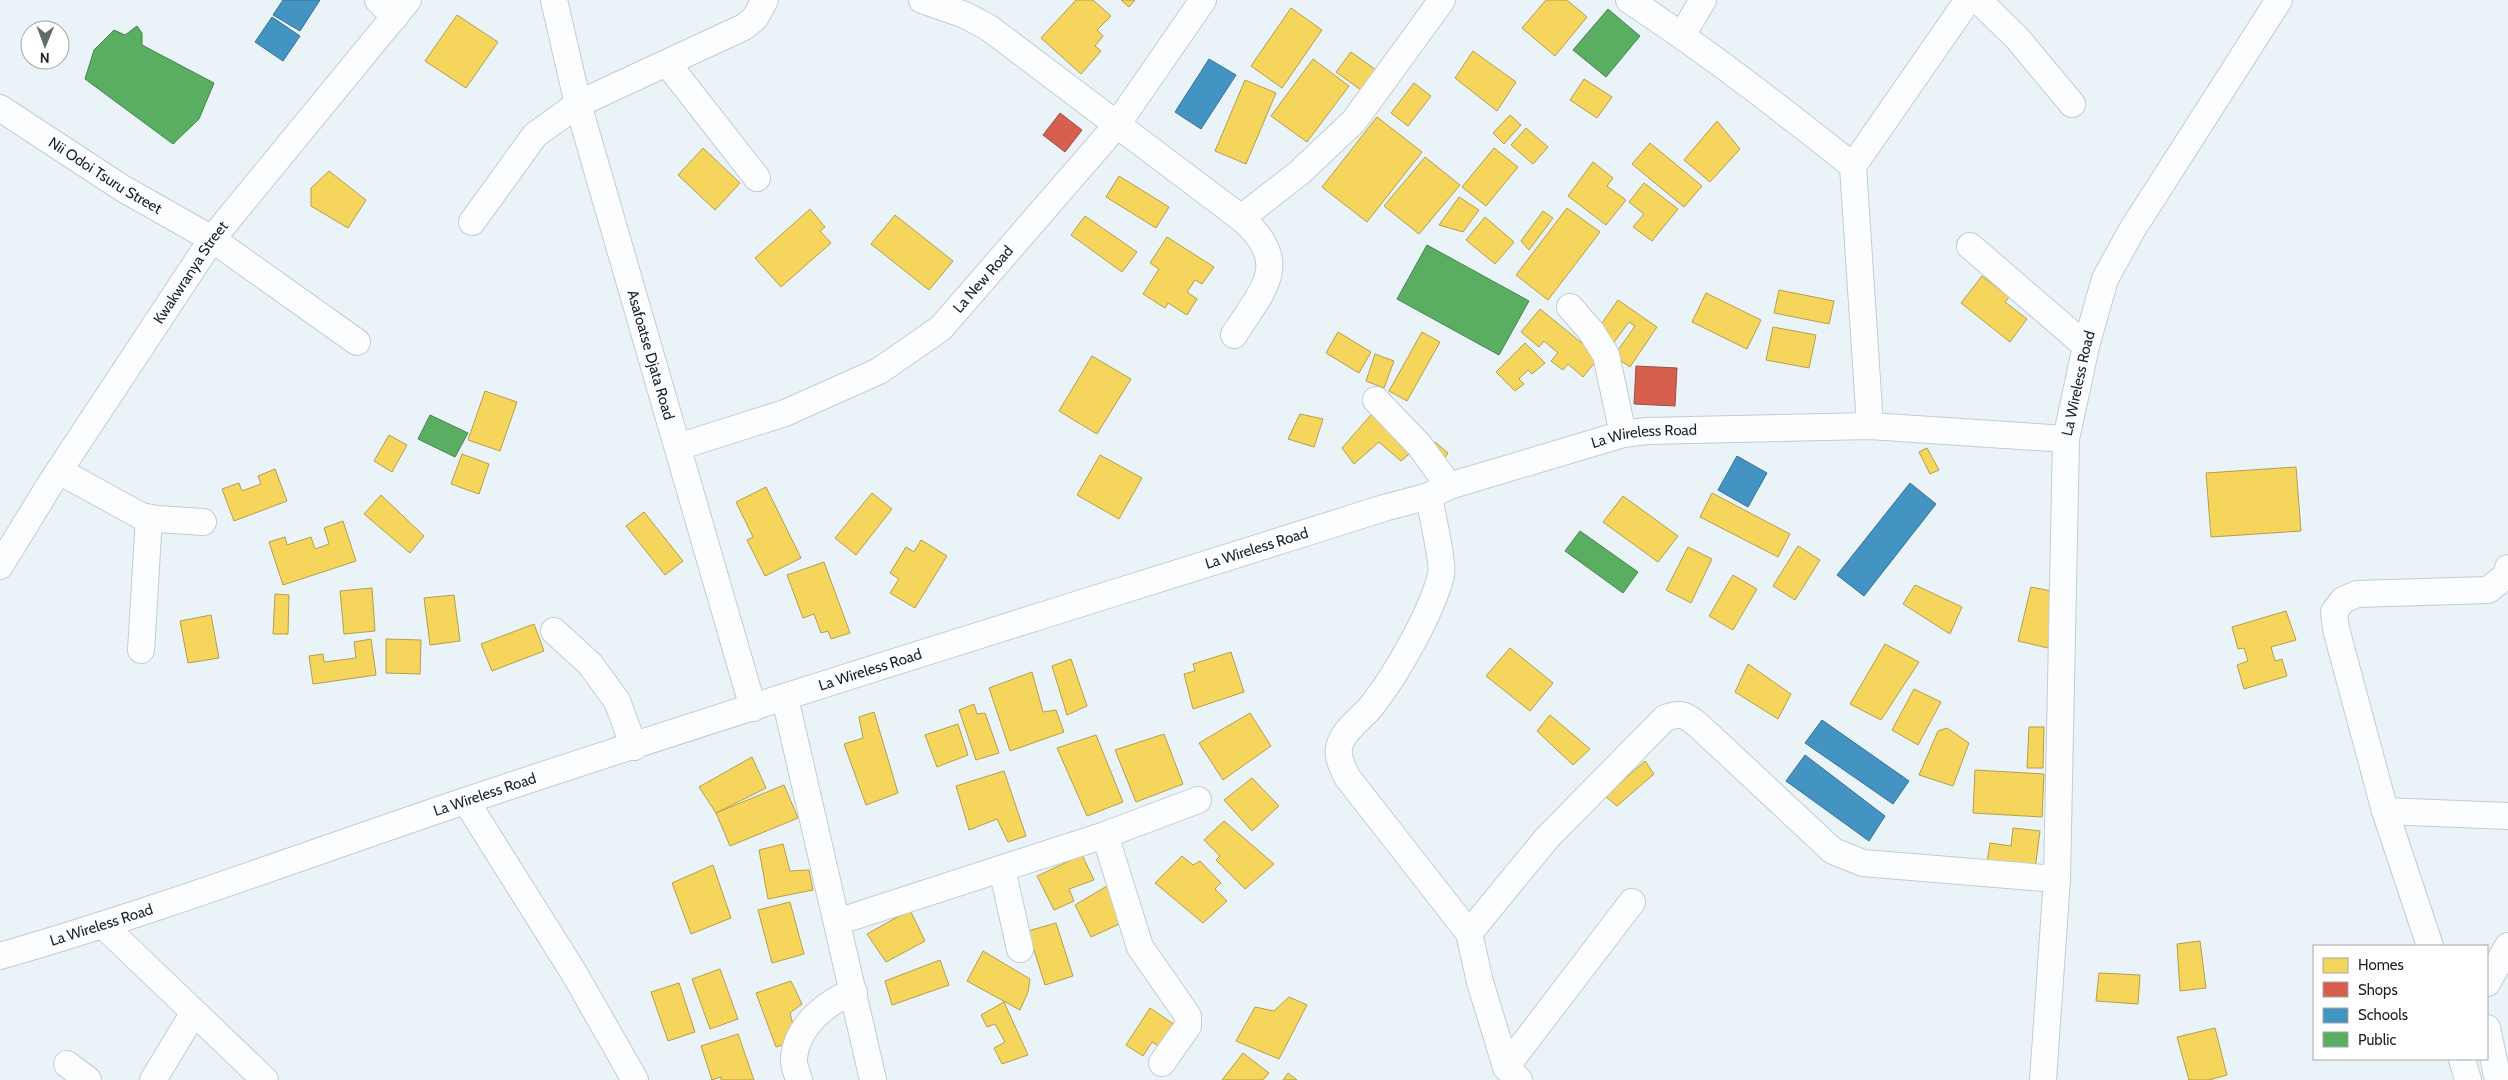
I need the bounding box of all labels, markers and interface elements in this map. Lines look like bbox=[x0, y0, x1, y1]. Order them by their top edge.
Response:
north arrow bbox=[20, 20, 70, 70]
text: N bbox=[40, 49, 50, 67]
street label: Nii Odoi Tsuru Street bbox=[45, 133, 165, 218]
street label: Kwakwranya Street bbox=[149, 218, 232, 327]
street label: La New Road bbox=[949, 242, 1017, 317]
street label: Asafoatse Djata Road bbox=[623, 288, 678, 422]
street label: La Wireless Road bbox=[2058, 329, 2099, 438]
street label: La Wireless Road bbox=[1589, 421, 1697, 452]
street label: La Wireless Road bbox=[1203, 524, 1310, 573]
street label: La Wireless Road bbox=[816, 645, 924, 694]
street label: La Wireless Road bbox=[431, 769, 538, 820]
street label: La Wireless Road bbox=[48, 900, 155, 950]
legend bbox=[2313, 945, 2488, 1060]
text: Homes bbox=[2358, 956, 2404, 974]
text: Shops bbox=[2358, 981, 2398, 999]
text: Schools bbox=[2358, 1006, 2408, 1024]
text: Public bbox=[2358, 1031, 2396, 1049]

